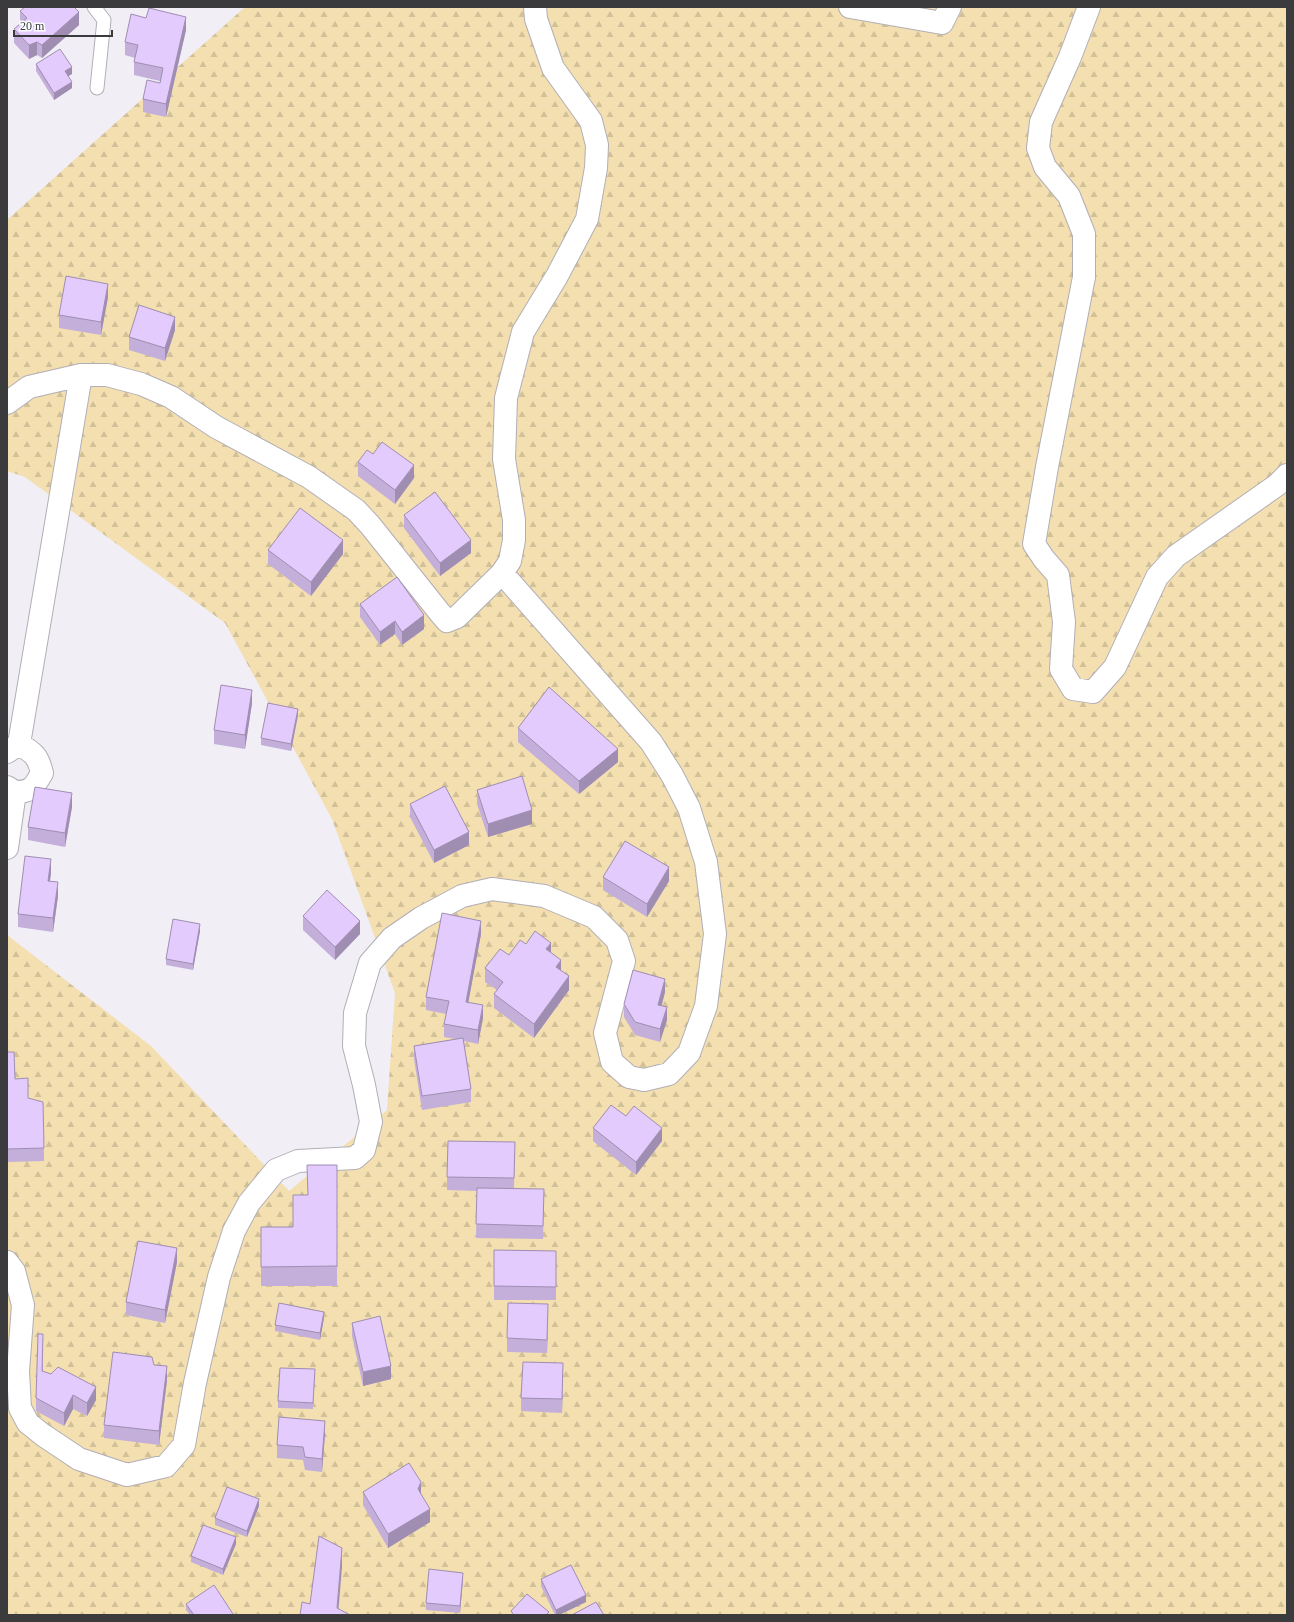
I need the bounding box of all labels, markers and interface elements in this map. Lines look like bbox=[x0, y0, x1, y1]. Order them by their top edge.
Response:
scale bar bbox=[14, 12, 112, 38]
text: 20 m bbox=[20, 19, 45, 33]

